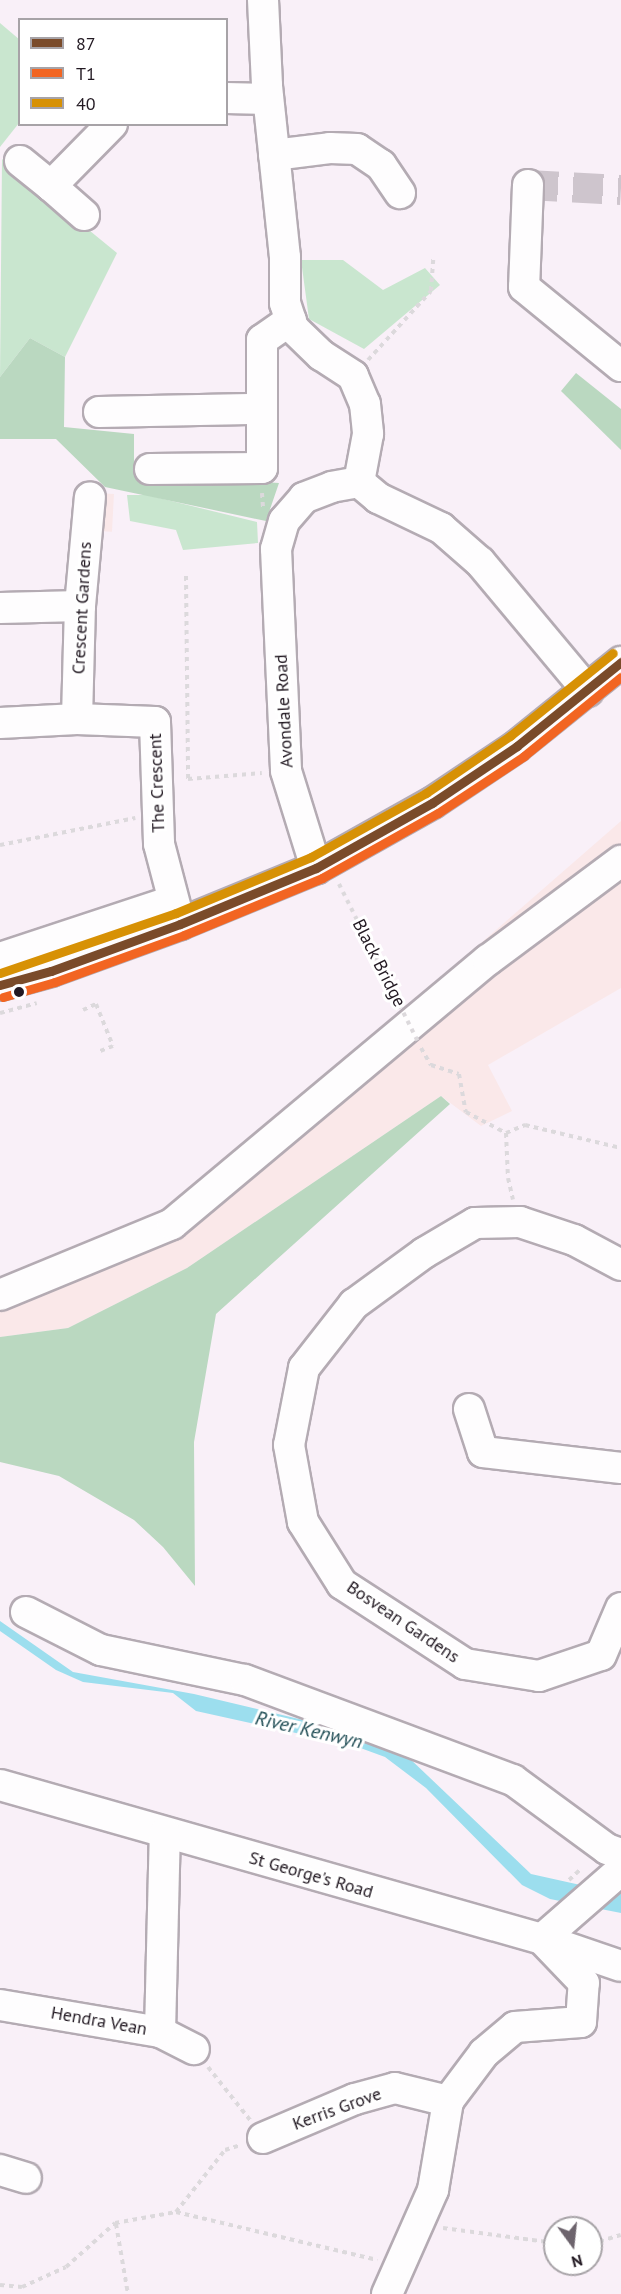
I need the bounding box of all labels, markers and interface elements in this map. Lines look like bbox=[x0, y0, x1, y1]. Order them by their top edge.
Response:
legend bbox=[18, 18, 228, 126]
text: 87 bbox=[76, 32, 96, 55]
text: T1 bbox=[76, 62, 96, 85]
text: 40 bbox=[76, 92, 96, 115]
street label: Crescent Gardens bbox=[68, 541, 96, 675]
street label: Avondale Road bbox=[270, 654, 298, 768]
street label: The Crescent bbox=[144, 733, 170, 833]
street label: Black Bridge bbox=[348, 915, 410, 1011]
unlabelled marker bbox=[13, 986, 25, 998]
street label: Bosvean Gardens bbox=[343, 1576, 463, 1668]
water label: River Kenwyn bbox=[253, 1706, 365, 1754]
street label: St George's Road bbox=[246, 1847, 376, 1903]
street label: Hendra Vean bbox=[49, 2002, 149, 2040]
street label: Kerris Grove bbox=[290, 2083, 384, 2135]
north arrow bbox=[543, 2216, 603, 2276]
text: N bbox=[569, 2250, 585, 2272]

